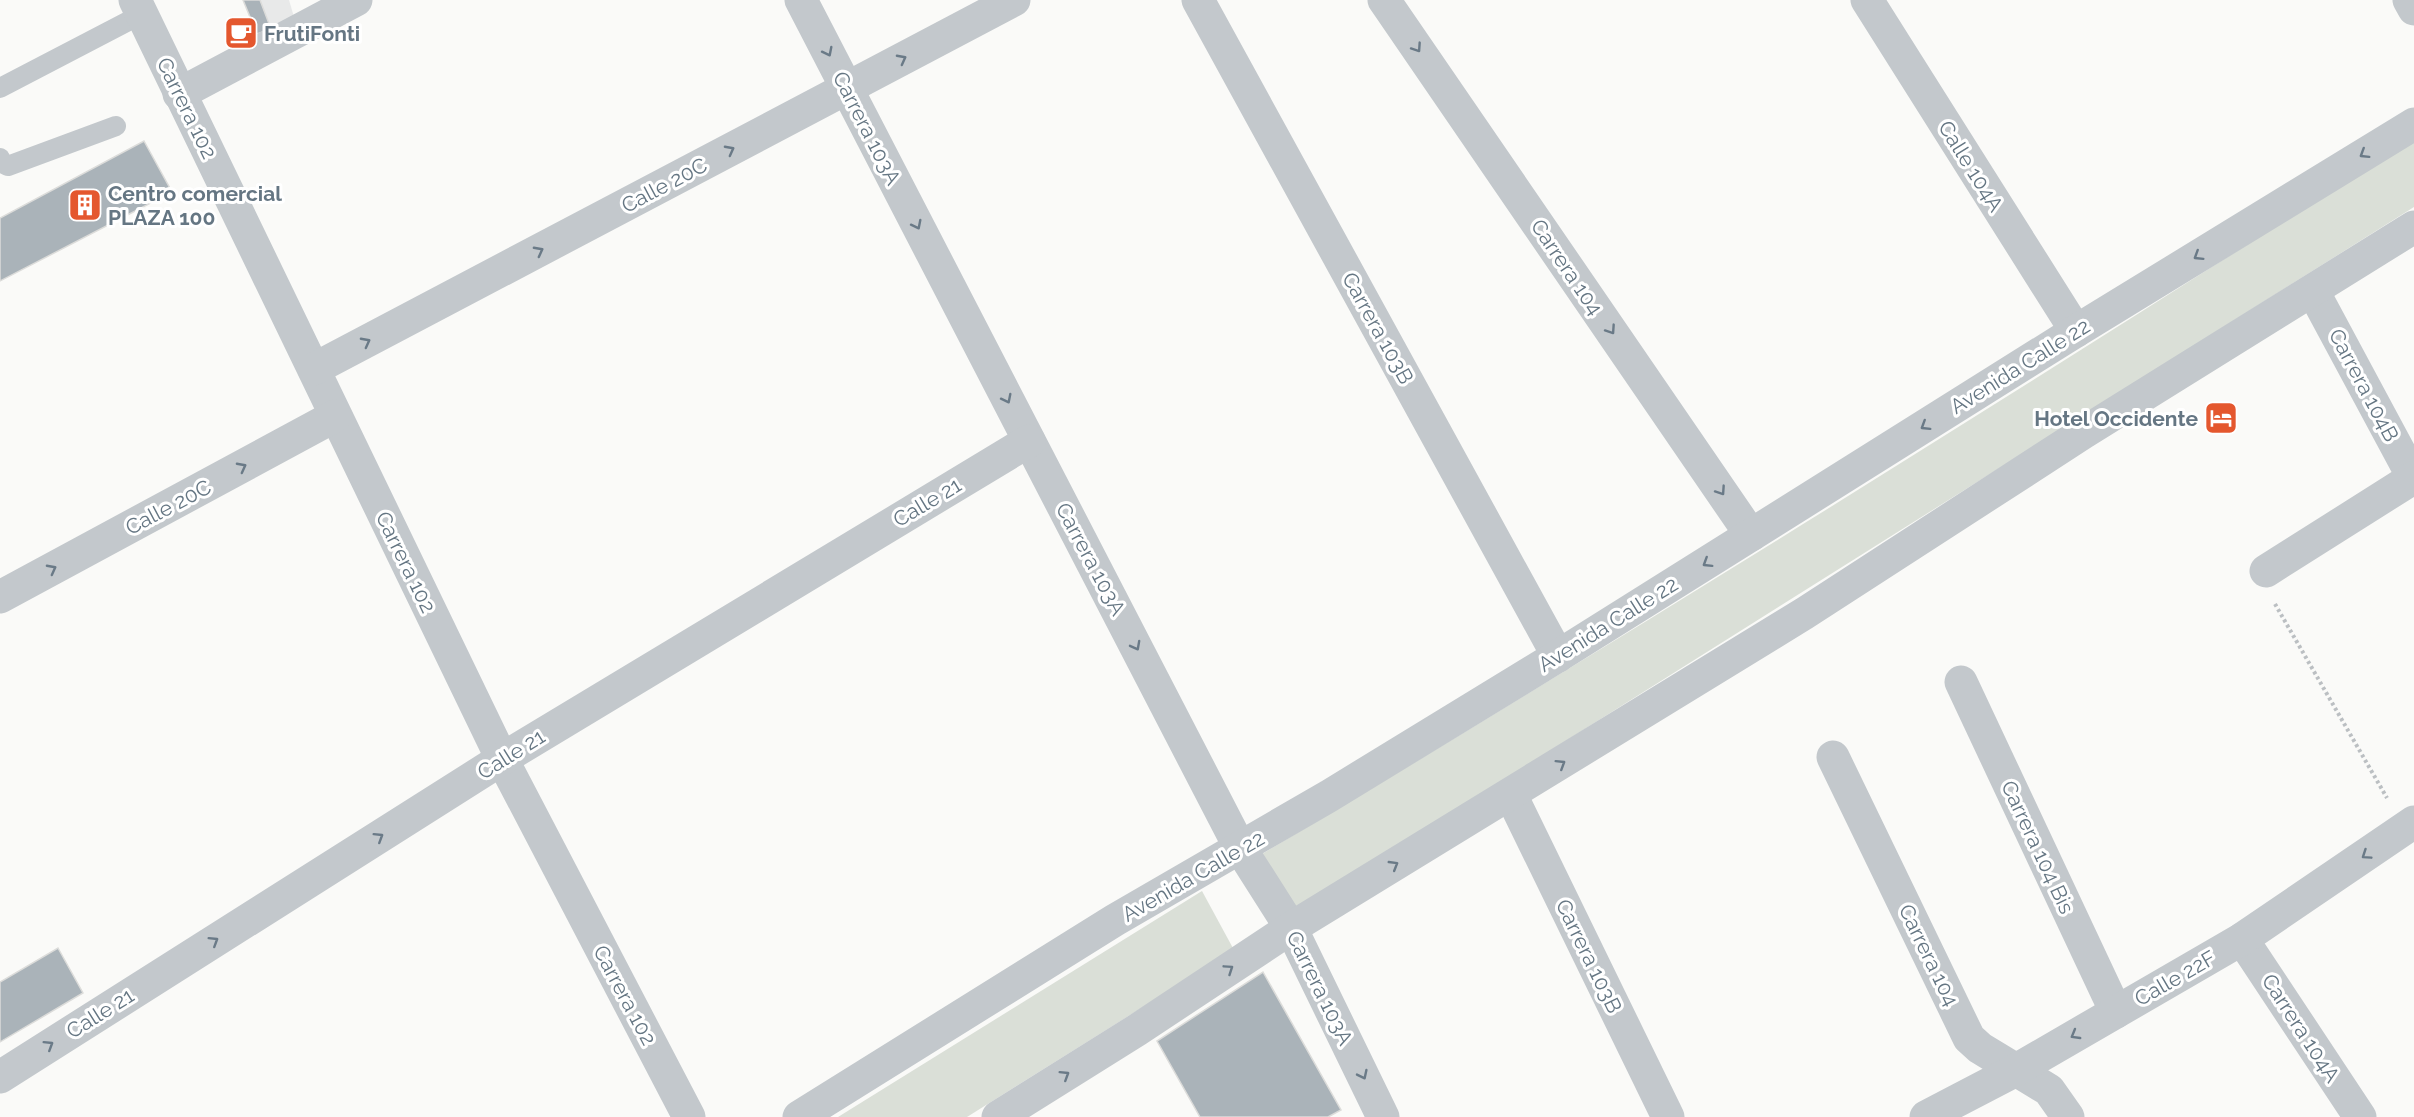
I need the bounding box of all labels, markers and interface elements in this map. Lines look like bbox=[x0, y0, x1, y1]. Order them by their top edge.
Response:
cafe icon: FrutiFonti bbox=[223, 15, 259, 51]
place label: FrutiFonti bbox=[264, 21, 360, 46]
one-way arrow bbox=[1410, 42, 1421, 53]
one-way arrow bbox=[820, 46, 832, 57]
street label: Carrera 102 bbox=[152, 53, 222, 163]
one-way arrow bbox=[896, 55, 907, 66]
street label: Carrera 103A bbox=[828, 67, 906, 189]
street label: Calle 104A bbox=[1933, 116, 2009, 216]
one-way arrow bbox=[724, 146, 734, 157]
one-way arrow bbox=[2360, 147, 2370, 159]
street label: Calle 20C bbox=[617, 152, 711, 218]
place label: Centro comercial PLAZA 100 bbox=[108, 181, 282, 230]
building icon: Centro comercial PLAZA 100 bbox=[67, 187, 103, 223]
street label: Carrera 104 bbox=[1526, 214, 1608, 320]
one-way arrow bbox=[910, 219, 921, 230]
one-way arrow bbox=[532, 247, 543, 258]
one-way arrow bbox=[2194, 249, 2204, 261]
street label: Carrera 103B bbox=[1337, 268, 1419, 388]
street label: Avenida Calle 22 bbox=[1945, 313, 2095, 419]
one-way arrow bbox=[1603, 324, 1614, 335]
street label: Carrera 104B bbox=[2324, 324, 2404, 446]
one-way arrow bbox=[360, 338, 371, 349]
one-way arrow bbox=[999, 392, 1011, 403]
hotel icon: Hotel Occidente bbox=[2203, 400, 2239, 436]
place label: Hotel Occidente bbox=[2034, 406, 2198, 431]
one-way arrow bbox=[1921, 418, 1931, 430]
one-way arrow bbox=[236, 463, 246, 474]
street label: Calle 21 bbox=[888, 472, 966, 532]
street label: Calle 20C bbox=[121, 474, 215, 540]
one-way arrow bbox=[1714, 484, 1725, 495]
street label: Carrera 103A bbox=[1051, 498, 1131, 620]
street label: Carrera 102 bbox=[371, 507, 441, 617]
one-way arrow bbox=[1702, 555, 1713, 566]
one-way arrow bbox=[45, 565, 56, 576]
street label: Avenida Calle 22 bbox=[1533, 571, 1683, 677]
one-way arrow bbox=[1129, 639, 1140, 650]
street label: Calle 21 bbox=[473, 724, 549, 784]
one-way arrow bbox=[1555, 759, 1565, 771]
street label: Carrera 104 Bis bbox=[1996, 776, 2080, 918]
street label: Avenida Calle 22 bbox=[1117, 825, 1269, 927]
one-way arrow bbox=[373, 832, 383, 844]
one-way arrow bbox=[2361, 848, 2372, 859]
one-way arrow bbox=[1388, 861, 1398, 873]
street label: Carrera 103B bbox=[1551, 895, 1627, 1017]
street label: Carrera 104 bbox=[1894, 900, 1964, 1010]
street label: Carrera 103A bbox=[1282, 927, 1358, 1049]
one-way arrow bbox=[207, 937, 218, 948]
street label: Carrera 102 bbox=[588, 941, 662, 1049]
street label: Calle 22F bbox=[2130, 945, 2220, 1011]
one-way arrow bbox=[1222, 965, 1233, 976]
street label: Carrera 104A bbox=[2257, 969, 2345, 1087]
street label: Calle 21 bbox=[62, 983, 138, 1043]
one-way arrow bbox=[2071, 1028, 2081, 1039]
one-way arrow bbox=[43, 1042, 54, 1053]
one-way arrow bbox=[1355, 1068, 1367, 1079]
one-way arrow bbox=[1059, 1071, 1070, 1082]

